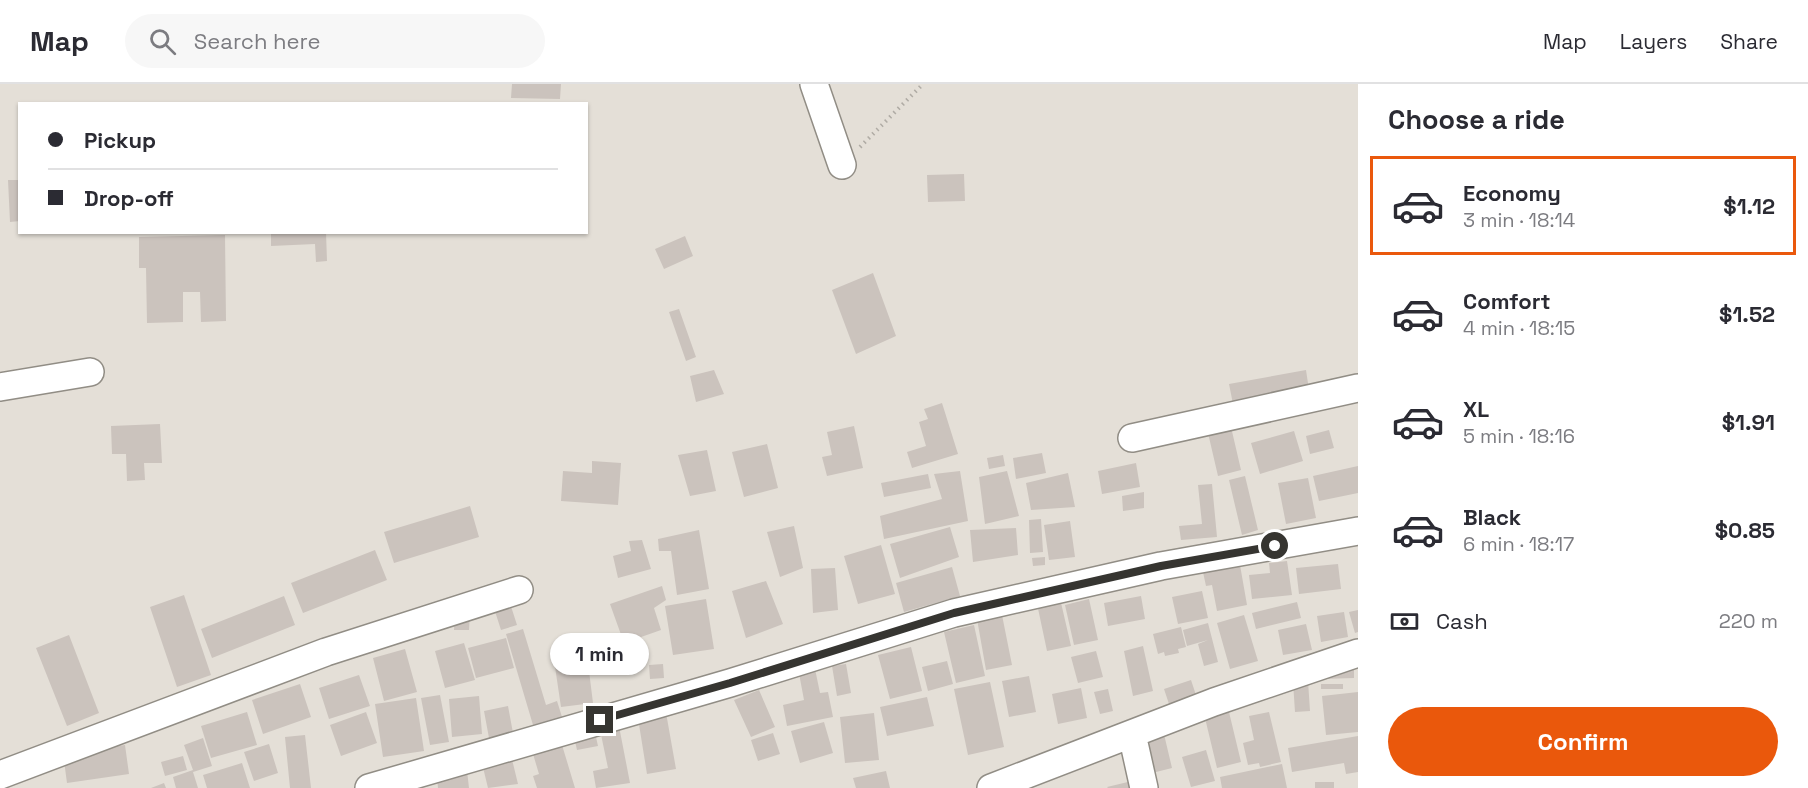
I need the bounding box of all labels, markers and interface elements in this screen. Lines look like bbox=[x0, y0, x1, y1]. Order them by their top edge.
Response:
search box bbox=[125, 14, 545, 68]
text: Map bbox=[30, 23, 89, 59]
icon: search bbox=[146, 25, 179, 58]
text: Search here bbox=[194, 27, 321, 55]
text: Map bbox=[1543, 28, 1587, 55]
text: Layers bbox=[1620, 28, 1687, 55]
text: Share bbox=[1720, 28, 1778, 55]
text: Choose a ride bbox=[1388, 102, 1565, 137]
text: Pickup bbox=[84, 126, 156, 154]
icon: car bbox=[1391, 179, 1445, 233]
text: Economy bbox=[1463, 179, 1561, 207]
text: Drop-off bbox=[84, 184, 174, 212]
text: $1.12 bbox=[1723, 192, 1775, 220]
text: 3 min · 18:14 bbox=[1463, 207, 1575, 233]
icon: car bbox=[1391, 287, 1445, 341]
text: Comfort bbox=[1463, 287, 1551, 315]
text: $1.52 bbox=[1719, 300, 1775, 328]
text: 4 min · 18:15 bbox=[1463, 315, 1575, 341]
icon: car bbox=[1391, 395, 1445, 449]
text: XL bbox=[1463, 395, 1489, 423]
text: $1.91 bbox=[1722, 408, 1775, 436]
text: 5 min · 18:16 bbox=[1463, 423, 1575, 449]
icon: car bbox=[1391, 503, 1445, 557]
text: Black bbox=[1463, 503, 1521, 531]
text: $0.85 bbox=[1715, 516, 1775, 544]
text: 6 min · 18:17 bbox=[1463, 531, 1574, 557]
route start bbox=[1261, 532, 1288, 559]
icon: cash bbox=[1388, 605, 1421, 638]
text: Cash bbox=[1436, 607, 1488, 635]
text: 220 m bbox=[1719, 608, 1778, 634]
callout: 1 min bbox=[550, 633, 650, 675]
text: 1 min bbox=[575, 641, 624, 667]
route end bbox=[586, 706, 613, 733]
button: Confirm bbox=[1388, 707, 1778, 776]

